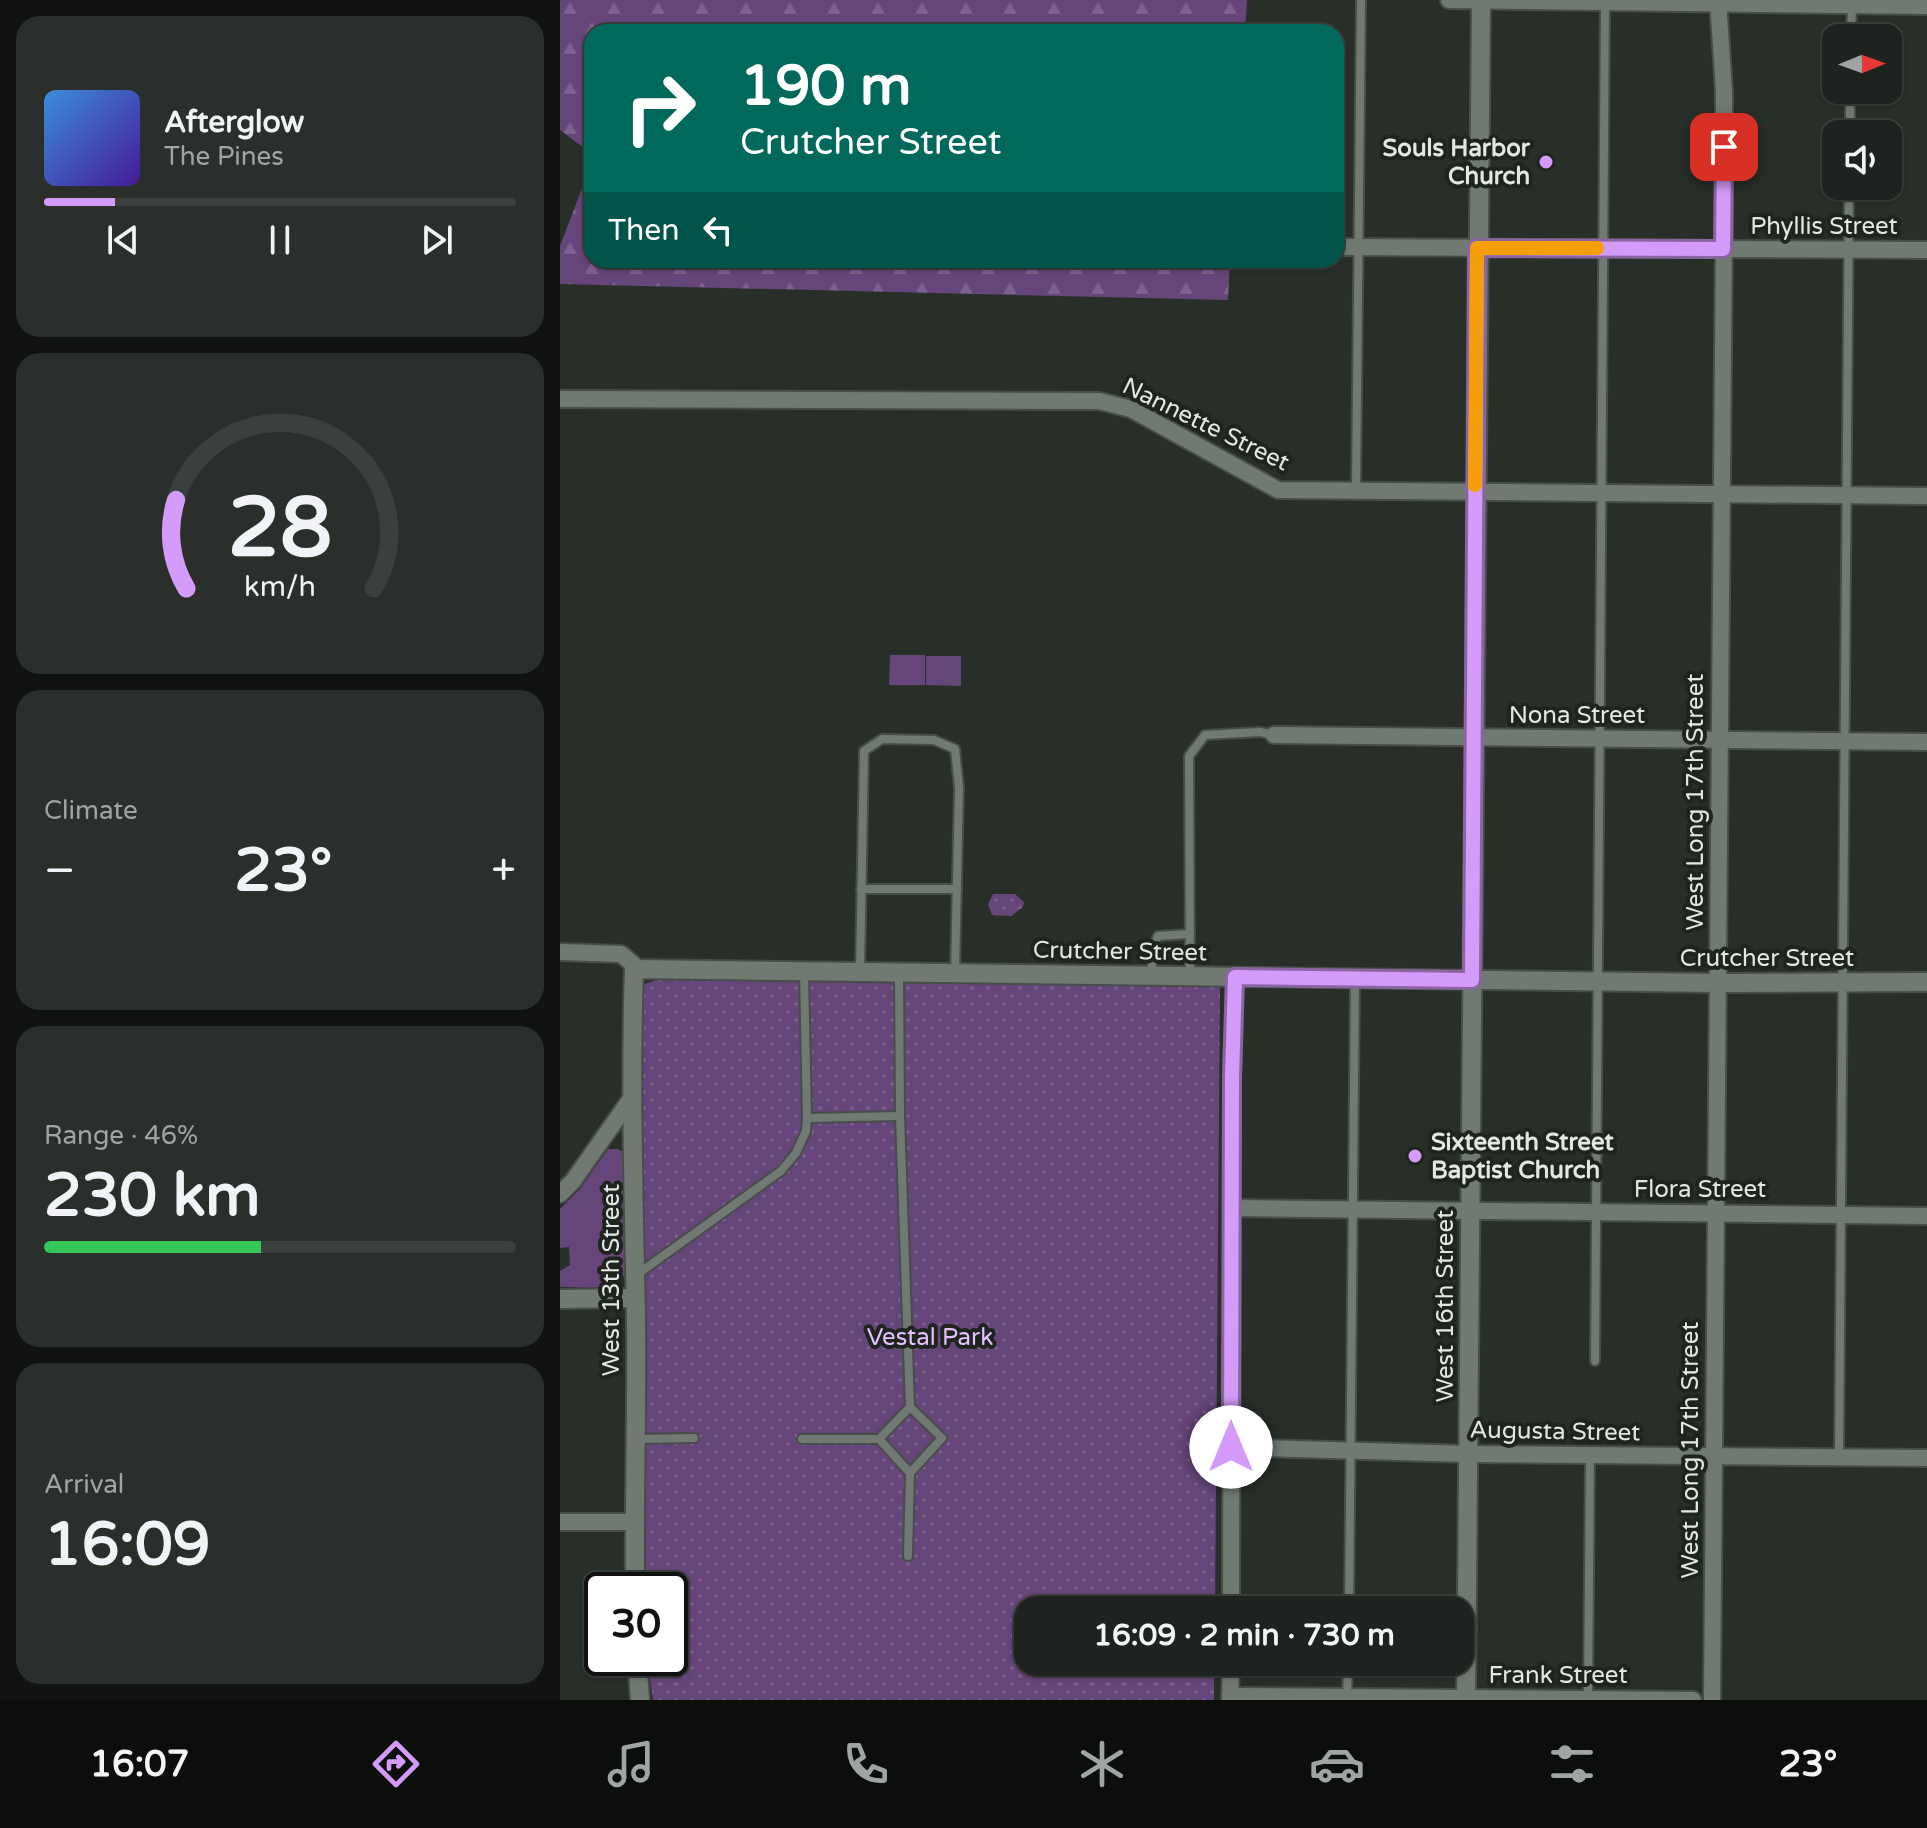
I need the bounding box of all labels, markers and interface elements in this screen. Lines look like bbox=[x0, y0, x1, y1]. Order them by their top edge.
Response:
north arrow bbox=[1822, 24, 1902, 104]
map controls bbox=[1822, 24, 1902, 200]
text: 190 m bbox=[740, 53, 911, 120]
icon: right bbox=[608, 56, 712, 160]
text: Afterglow bbox=[164, 104, 304, 141]
pin bbox=[1690, 113, 1758, 181]
button: sound bbox=[1822, 120, 1902, 200]
text: Crutcher Street bbox=[740, 121, 1002, 164]
icon: arrive bbox=[1702, 125, 1746, 169]
place label: Souls Harbor Church bbox=[1383, 134, 1531, 191]
text: The Pines bbox=[164, 141, 284, 172]
marker: Souls Harbor Church bbox=[1537, 153, 1555, 171]
icon: left bbox=[696, 208, 740, 252]
text: Then bbox=[608, 212, 680, 249]
street label: Phyllis Street bbox=[1750, 212, 1898, 241]
icon: previous bbox=[101, 218, 145, 262]
icon: pause bbox=[258, 218, 302, 262]
icon: next bbox=[415, 218, 459, 262]
street label: Nannette Street bbox=[1118, 371, 1294, 477]
text: 28 bbox=[228, 479, 332, 579]
text: km/h bbox=[244, 570, 316, 604]
street label: West Long 17th Street bbox=[1681, 674, 1710, 930]
street label: Nona Street bbox=[1509, 701, 1645, 730]
text: Climate bbox=[44, 795, 138, 826]
text: 23° bbox=[234, 835, 332, 907]
text: − bbox=[44, 845, 75, 898]
text: + bbox=[491, 845, 516, 898]
street label: Crutcher Street bbox=[1033, 935, 1207, 968]
street label: Crutcher Street bbox=[1680, 944, 1854, 973]
text: Range · 46% bbox=[44, 1120, 198, 1151]
place label: Sixteenth Street Baptist Church bbox=[1431, 1128, 1614, 1185]
marker: Sixteenth Street Baptist Church bbox=[1406, 1147, 1424, 1165]
text: 230 km bbox=[44, 1160, 260, 1232]
street label: Flora Street bbox=[1634, 1175, 1766, 1204]
street label: West 13th Street bbox=[597, 1184, 626, 1376]
street label: West 16th Street bbox=[1431, 1210, 1460, 1402]
street label: West Long 17th Street bbox=[1676, 1322, 1705, 1578]
park label: Vestal Park bbox=[867, 1323, 993, 1352]
position arrow bbox=[1189, 1405, 1273, 1489]
street label: Augusta Street bbox=[1469, 1416, 1641, 1447]
text: Arrival bbox=[44, 1469, 124, 1500]
text: 16:09 bbox=[44, 1509, 210, 1581]
speed limit sign: 30 bbox=[584, 1572, 688, 1676]
text: 16:09 · 2 min · 730 m bbox=[1093, 1617, 1395, 1654]
street label: Frank Street bbox=[1488, 1661, 1628, 1690]
icon: directions bbox=[368, 1736, 424, 1792]
icon: music bbox=[603, 1736, 659, 1792]
icon: phone bbox=[838, 1736, 894, 1792]
icon: climate bbox=[1074, 1736, 1130, 1792]
icon: car bbox=[1309, 1736, 1365, 1792]
icon: filters bbox=[1544, 1736, 1600, 1792]
text: 16:07 bbox=[90, 1743, 189, 1786]
text: 23° bbox=[1779, 1743, 1837, 1786]

